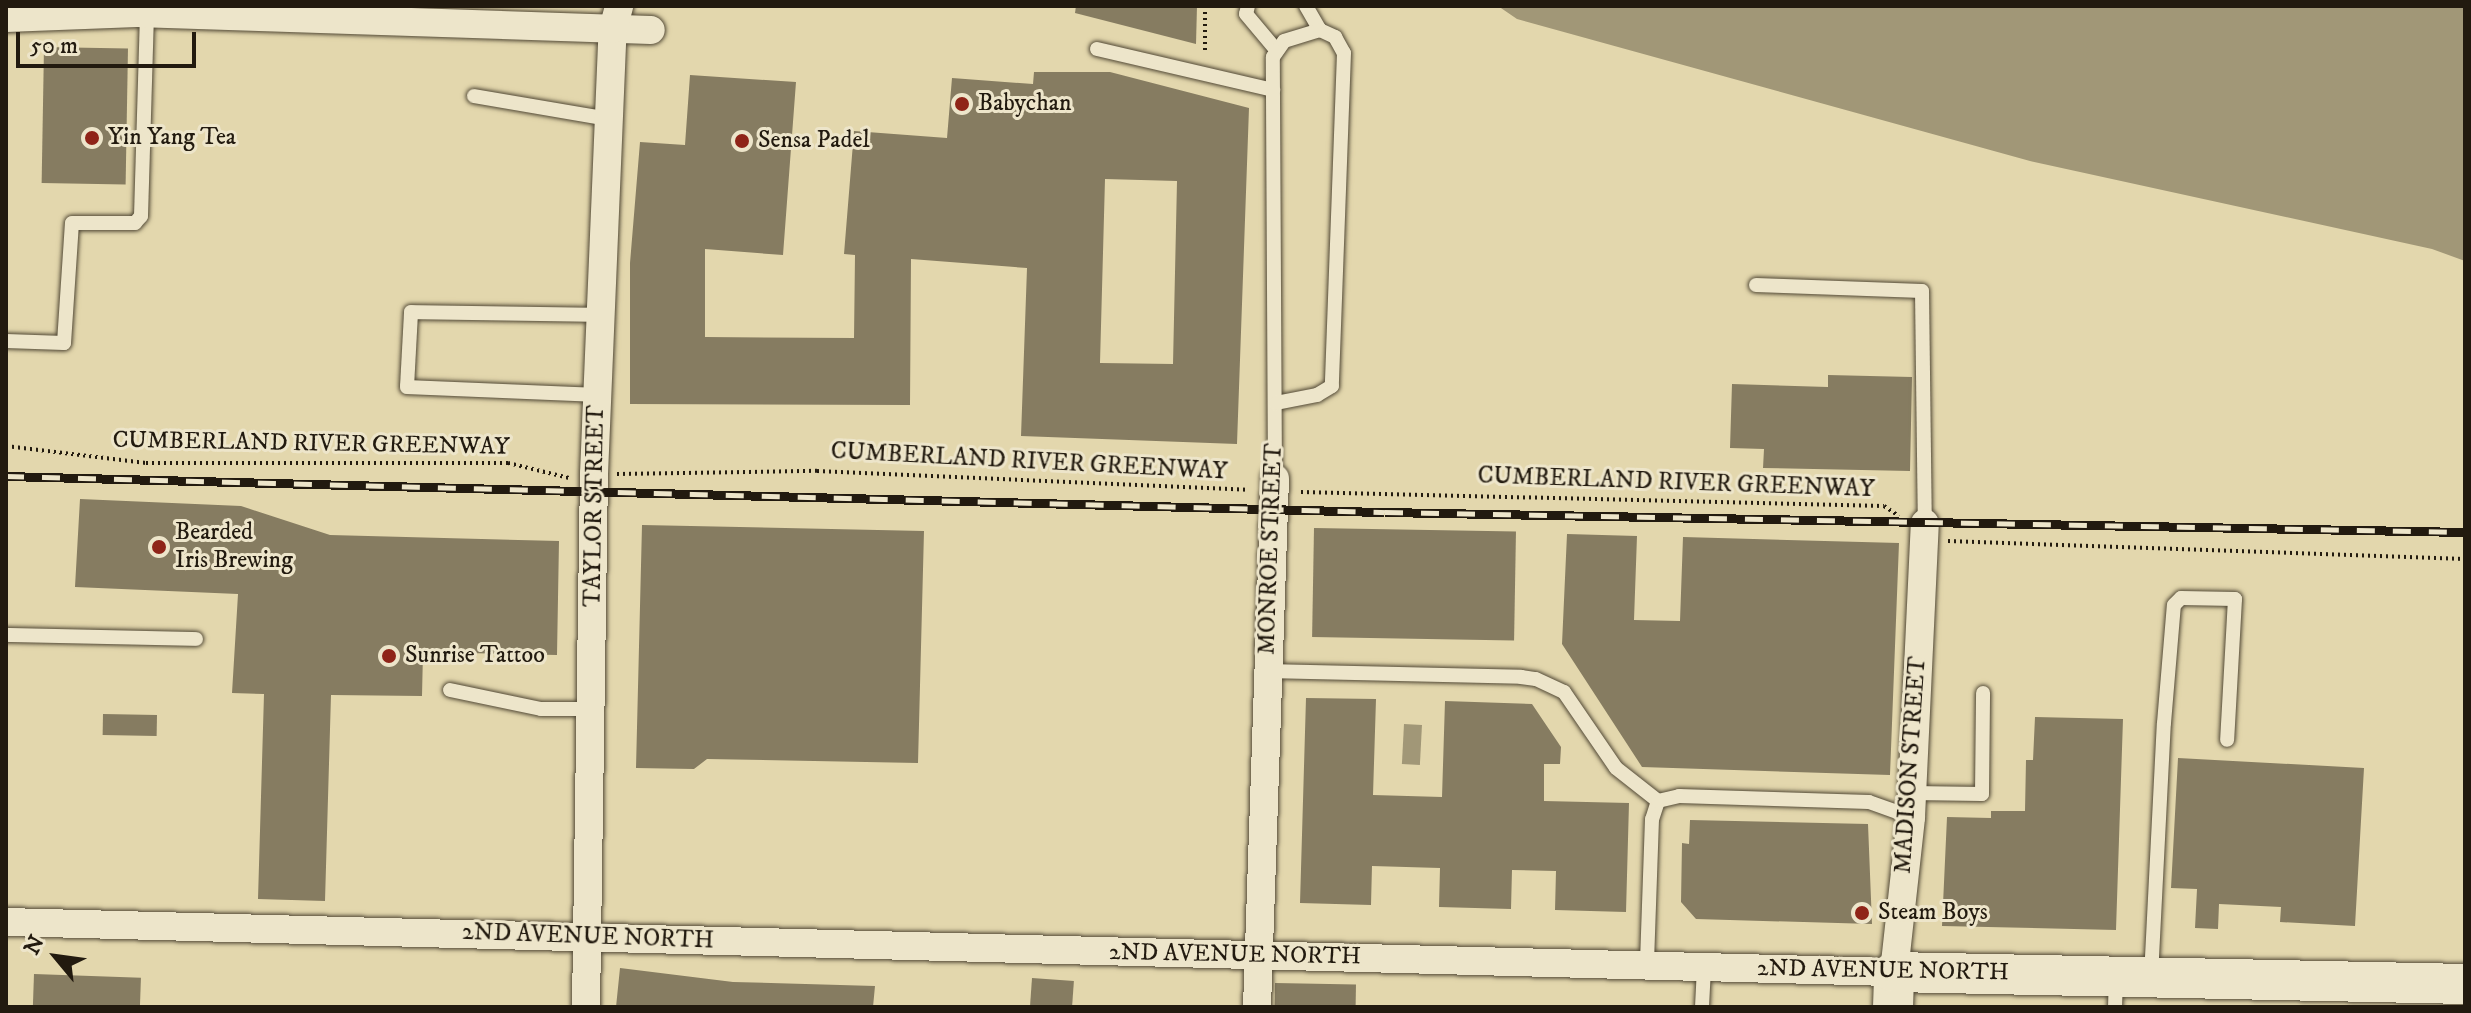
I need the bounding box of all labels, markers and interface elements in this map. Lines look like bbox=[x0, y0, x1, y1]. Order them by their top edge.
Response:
scale bar bbox=[20, 16, 200, 66]
text: 50 m bbox=[30, 31, 78, 61]
place label: Babychan bbox=[978, 90, 1072, 118]
marker: Babychan bbox=[953, 95, 971, 113]
place label: Yin Yang Tea bbox=[108, 124, 236, 152]
place label: Sensa Padel bbox=[758, 127, 870, 155]
marker: Yin Yang Tea bbox=[83, 129, 101, 147]
marker: Sensa Padel bbox=[733, 132, 751, 150]
street label: TAYLOR STREET bbox=[579, 405, 611, 607]
street label: CUMBERLAND RIVER GREENWAY bbox=[112, 426, 510, 462]
street label: CUMBERLAND RIVER GREENWAY bbox=[830, 437, 1228, 487]
street label: MONROE STREET bbox=[1253, 443, 1289, 655]
street label: CUMBERLAND RIVER GREENWAY bbox=[1477, 462, 1875, 504]
place label: Bearded Iris Brewing bbox=[175, 519, 293, 575]
marker: Bearded Iris Brewing bbox=[150, 538, 168, 556]
place label: Sunrise Tattoo bbox=[405, 642, 545, 670]
marker: Sunrise Tattoo bbox=[380, 647, 398, 665]
street label: MADISON STREET bbox=[1889, 655, 1933, 875]
place label: Steam Boys bbox=[1878, 899, 1988, 927]
marker: Steam Boys bbox=[1853, 904, 1871, 922]
north arrow bbox=[16, 917, 96, 997]
street label: 2ND AVENUE NORTH bbox=[461, 918, 715, 956]
text: N bbox=[18, 931, 51, 960]
street label: 2ND AVENUE NORTH bbox=[1109, 938, 1361, 972]
street label: 2ND AVENUE NORTH bbox=[1757, 954, 2009, 988]

